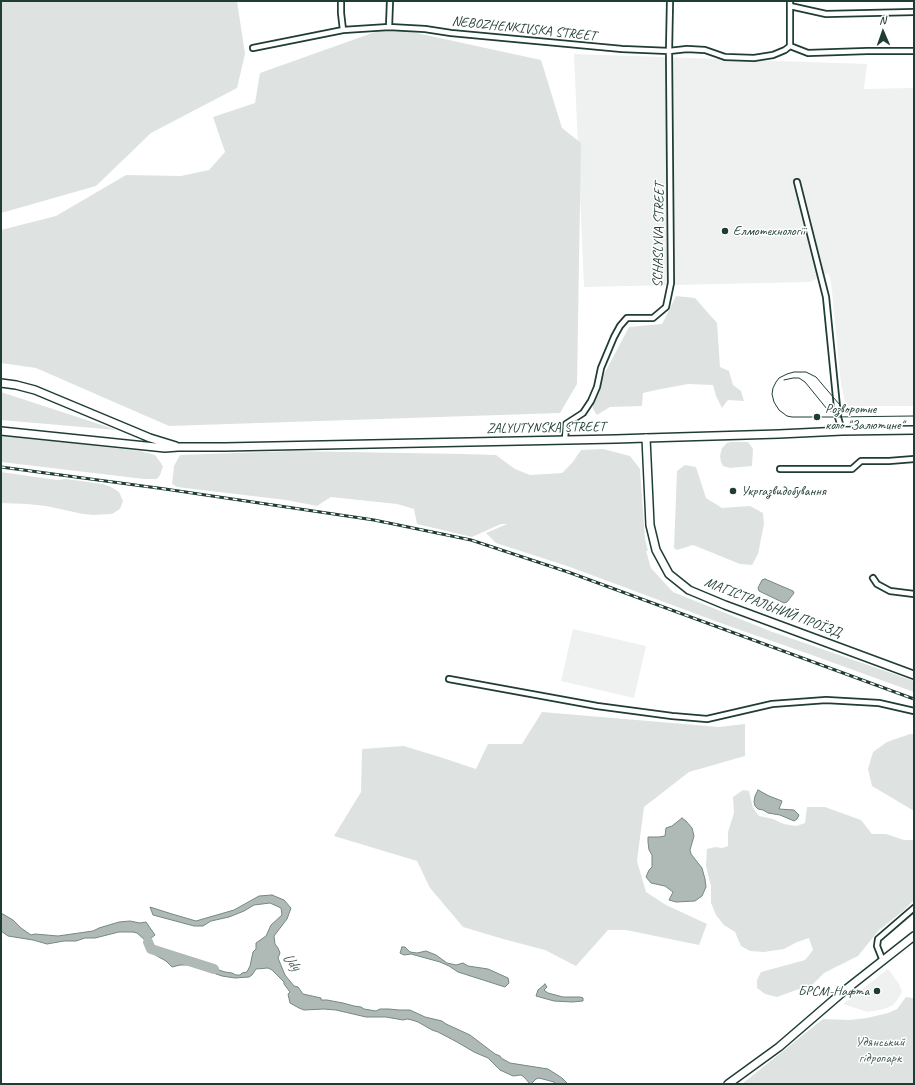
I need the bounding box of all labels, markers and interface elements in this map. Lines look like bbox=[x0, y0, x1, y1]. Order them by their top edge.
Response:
north arrow bbox=[863, 12, 903, 52]
street label: NEBOZHENKIVSKA STREET bbox=[451, 13, 597, 45]
text: N bbox=[879, 13, 886, 27]
street label: SCHASLYVA STREET bbox=[650, 182, 668, 288]
place label: Елмотехнології bbox=[733, 223, 805, 239]
marker: Елмотехнології bbox=[720, 226, 730, 236]
place label: Розворотне коло "Залютине" bbox=[825, 401, 904, 434]
marker: Розворотне коло "Залютине" bbox=[812, 412, 822, 422]
street label: ZALYUTYNSKA STREET bbox=[486, 419, 606, 437]
place label: Укргазвидобування bbox=[741, 483, 826, 499]
marker: Укргазвидобування bbox=[728, 486, 738, 496]
street label: МАГІСТРАЛЬНИЙ ПРОЇЗД bbox=[702, 574, 844, 642]
water label: Udy bbox=[278, 949, 304, 975]
place label: БРСМ-Нафта bbox=[798, 983, 869, 999]
marker: БРСМ-Нафта bbox=[872, 986, 882, 996]
park label: Удянський гідропарк bbox=[855, 1034, 905, 1066]

